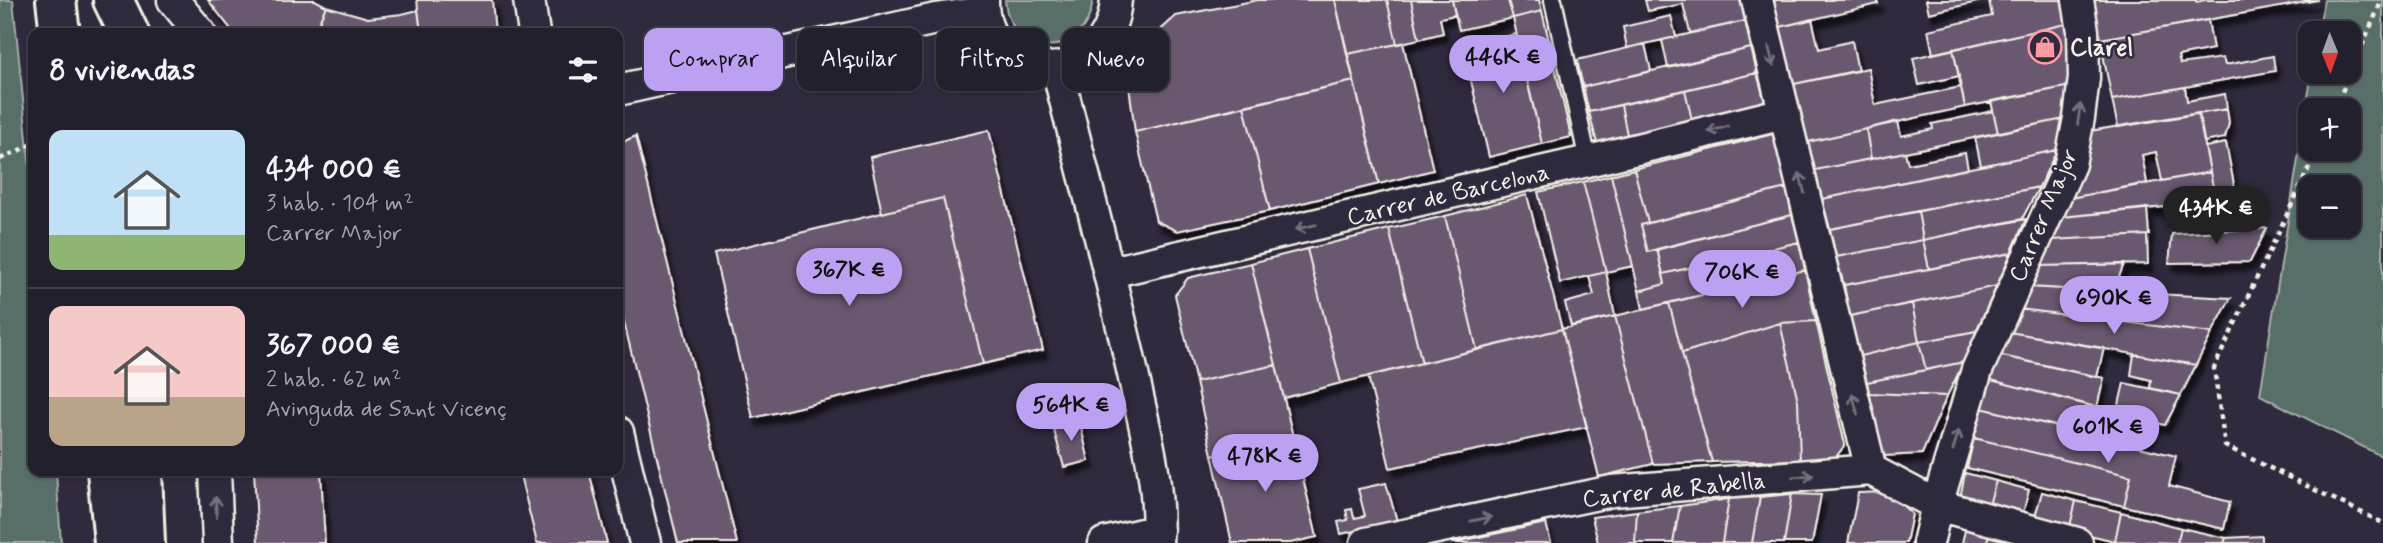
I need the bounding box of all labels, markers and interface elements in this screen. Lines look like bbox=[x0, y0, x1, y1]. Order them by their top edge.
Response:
north arrow bbox=[2298, 21, 2361, 84]
map controls bbox=[2298, 21, 2361, 238]
chip: Comprar bbox=[644, 28, 783, 91]
chip: Alquilar bbox=[797, 28, 922, 91]
chip: Filtros bbox=[936, 28, 1048, 91]
chip: Nuevo bbox=[1062, 28, 1169, 91]
shop icon: Clarel bbox=[2026, 28, 2064, 66]
place label: Clarel bbox=[2070, 33, 2133, 64]
pin: 446K € bbox=[1446, 36, 1560, 95]
text: 446K € bbox=[1465, 43, 1541, 73]
one-way arrow bbox=[1765, 44, 1778, 67]
text: 8 viviendas bbox=[49, 51, 196, 90]
icon: filters bbox=[564, 51, 602, 89]
button: + bbox=[2298, 98, 2361, 161]
one-way arrow bbox=[2073, 103, 2086, 125]
one-way arrow bbox=[1707, 123, 1730, 136]
street label: Carrer Major bbox=[2002, 144, 2086, 287]
text: 434 000 € bbox=[266, 150, 402, 189]
street label: Carrer de Barcelona bbox=[1344, 157, 1553, 234]
icon: home bbox=[105, 158, 189, 242]
one-way arrow bbox=[1794, 172, 1808, 195]
button: − bbox=[2298, 175, 2361, 238]
pin: 434K € bbox=[2159, 187, 2273, 246]
text: 3 hab. · 104 m² bbox=[266, 189, 414, 219]
text: 434K € bbox=[2179, 194, 2253, 224]
text: Carrer Major bbox=[266, 219, 402, 249]
one-way arrow bbox=[1295, 220, 1318, 234]
pin: 367K € bbox=[792, 248, 906, 308]
pin: 706K € bbox=[1685, 250, 1799, 310]
text: 367K € bbox=[812, 256, 886, 286]
text: 706K € bbox=[1704, 258, 1780, 288]
pin: 690K € bbox=[2057, 276, 2171, 336]
text: 690K € bbox=[2076, 284, 2152, 314]
text: 367 000 € bbox=[266, 326, 401, 365]
icon: home bbox=[105, 334, 189, 418]
text: 2 hab. · 62 m² bbox=[266, 365, 401, 395]
pin: 564K € bbox=[1014, 384, 1128, 443]
text: 564K € bbox=[1032, 391, 1110, 421]
one-way arrow bbox=[1848, 393, 1861, 416]
text: Avinguda de Sant Vicenç bbox=[266, 395, 507, 425]
pin: 601K € bbox=[2051, 406, 2165, 465]
text: 601K € bbox=[2072, 413, 2144, 443]
one-way arrow bbox=[1951, 429, 1964, 451]
pin: 478K € bbox=[1208, 434, 1322, 494]
text: 478K € bbox=[1228, 442, 1302, 472]
street label: Carrer de Rabella bbox=[1581, 465, 1767, 516]
one-way arrow bbox=[1791, 469, 1813, 482]
one-way arrow bbox=[210, 496, 223, 519]
one-way arrow bbox=[1469, 511, 1492, 525]

